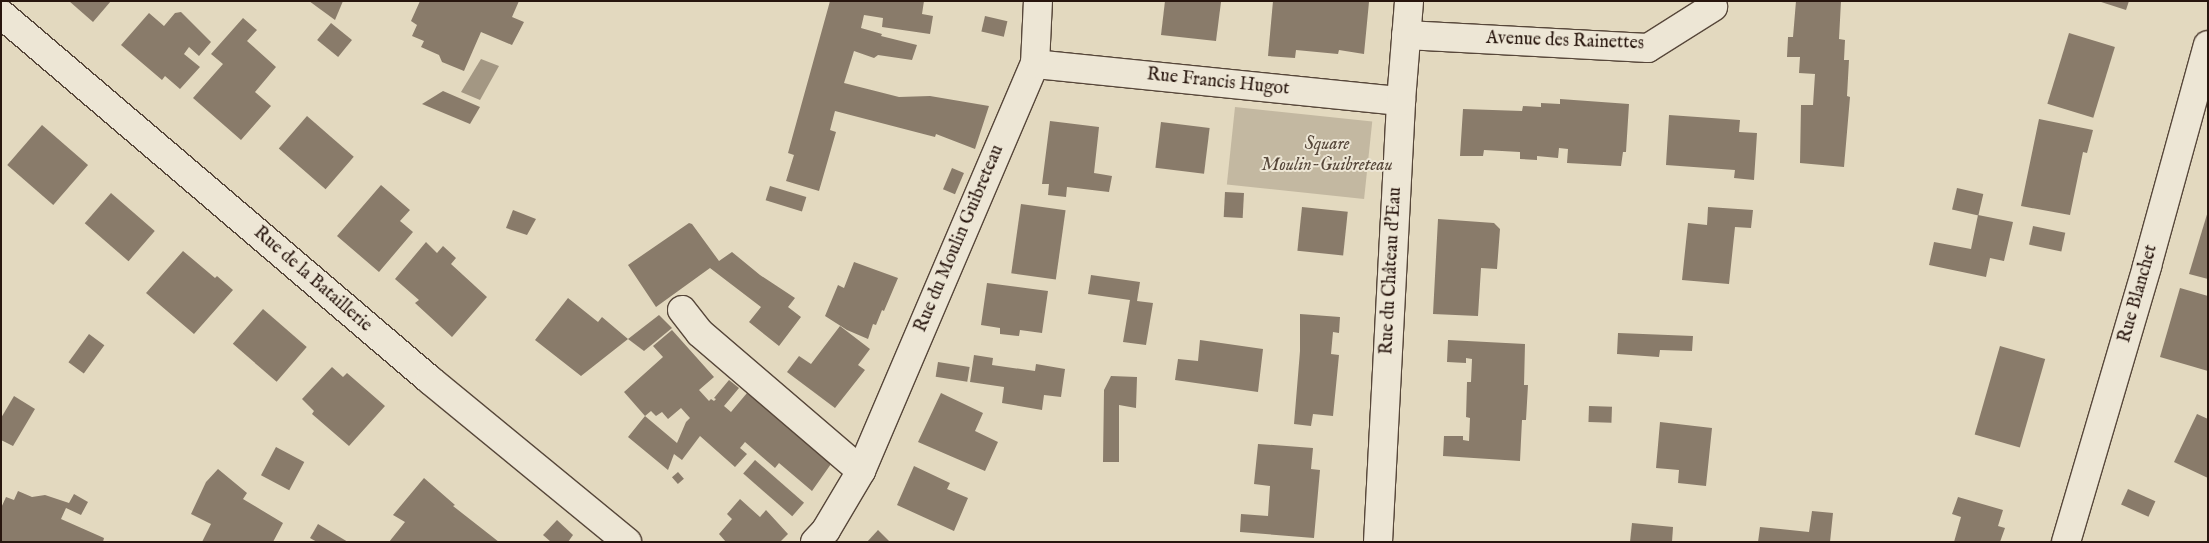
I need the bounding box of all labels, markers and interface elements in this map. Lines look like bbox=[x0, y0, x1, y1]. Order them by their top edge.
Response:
street label: Avenue des Rainettes bbox=[1486, 28, 1644, 56]
street label: Rue Francis Hugot bbox=[1146, 65, 1290, 101]
park label: Square Moulin-Guibreteau bbox=[1261, 135, 1393, 178]
street label: Rue du Moulin Guibreteau bbox=[911, 142, 1009, 336]
street label: Rue du Château d'Eau bbox=[1377, 187, 1407, 355]
street label: Rue de la Bataillerie bbox=[248, 223, 376, 337]
street label: Rue Blanchet bbox=[2115, 242, 2163, 346]

